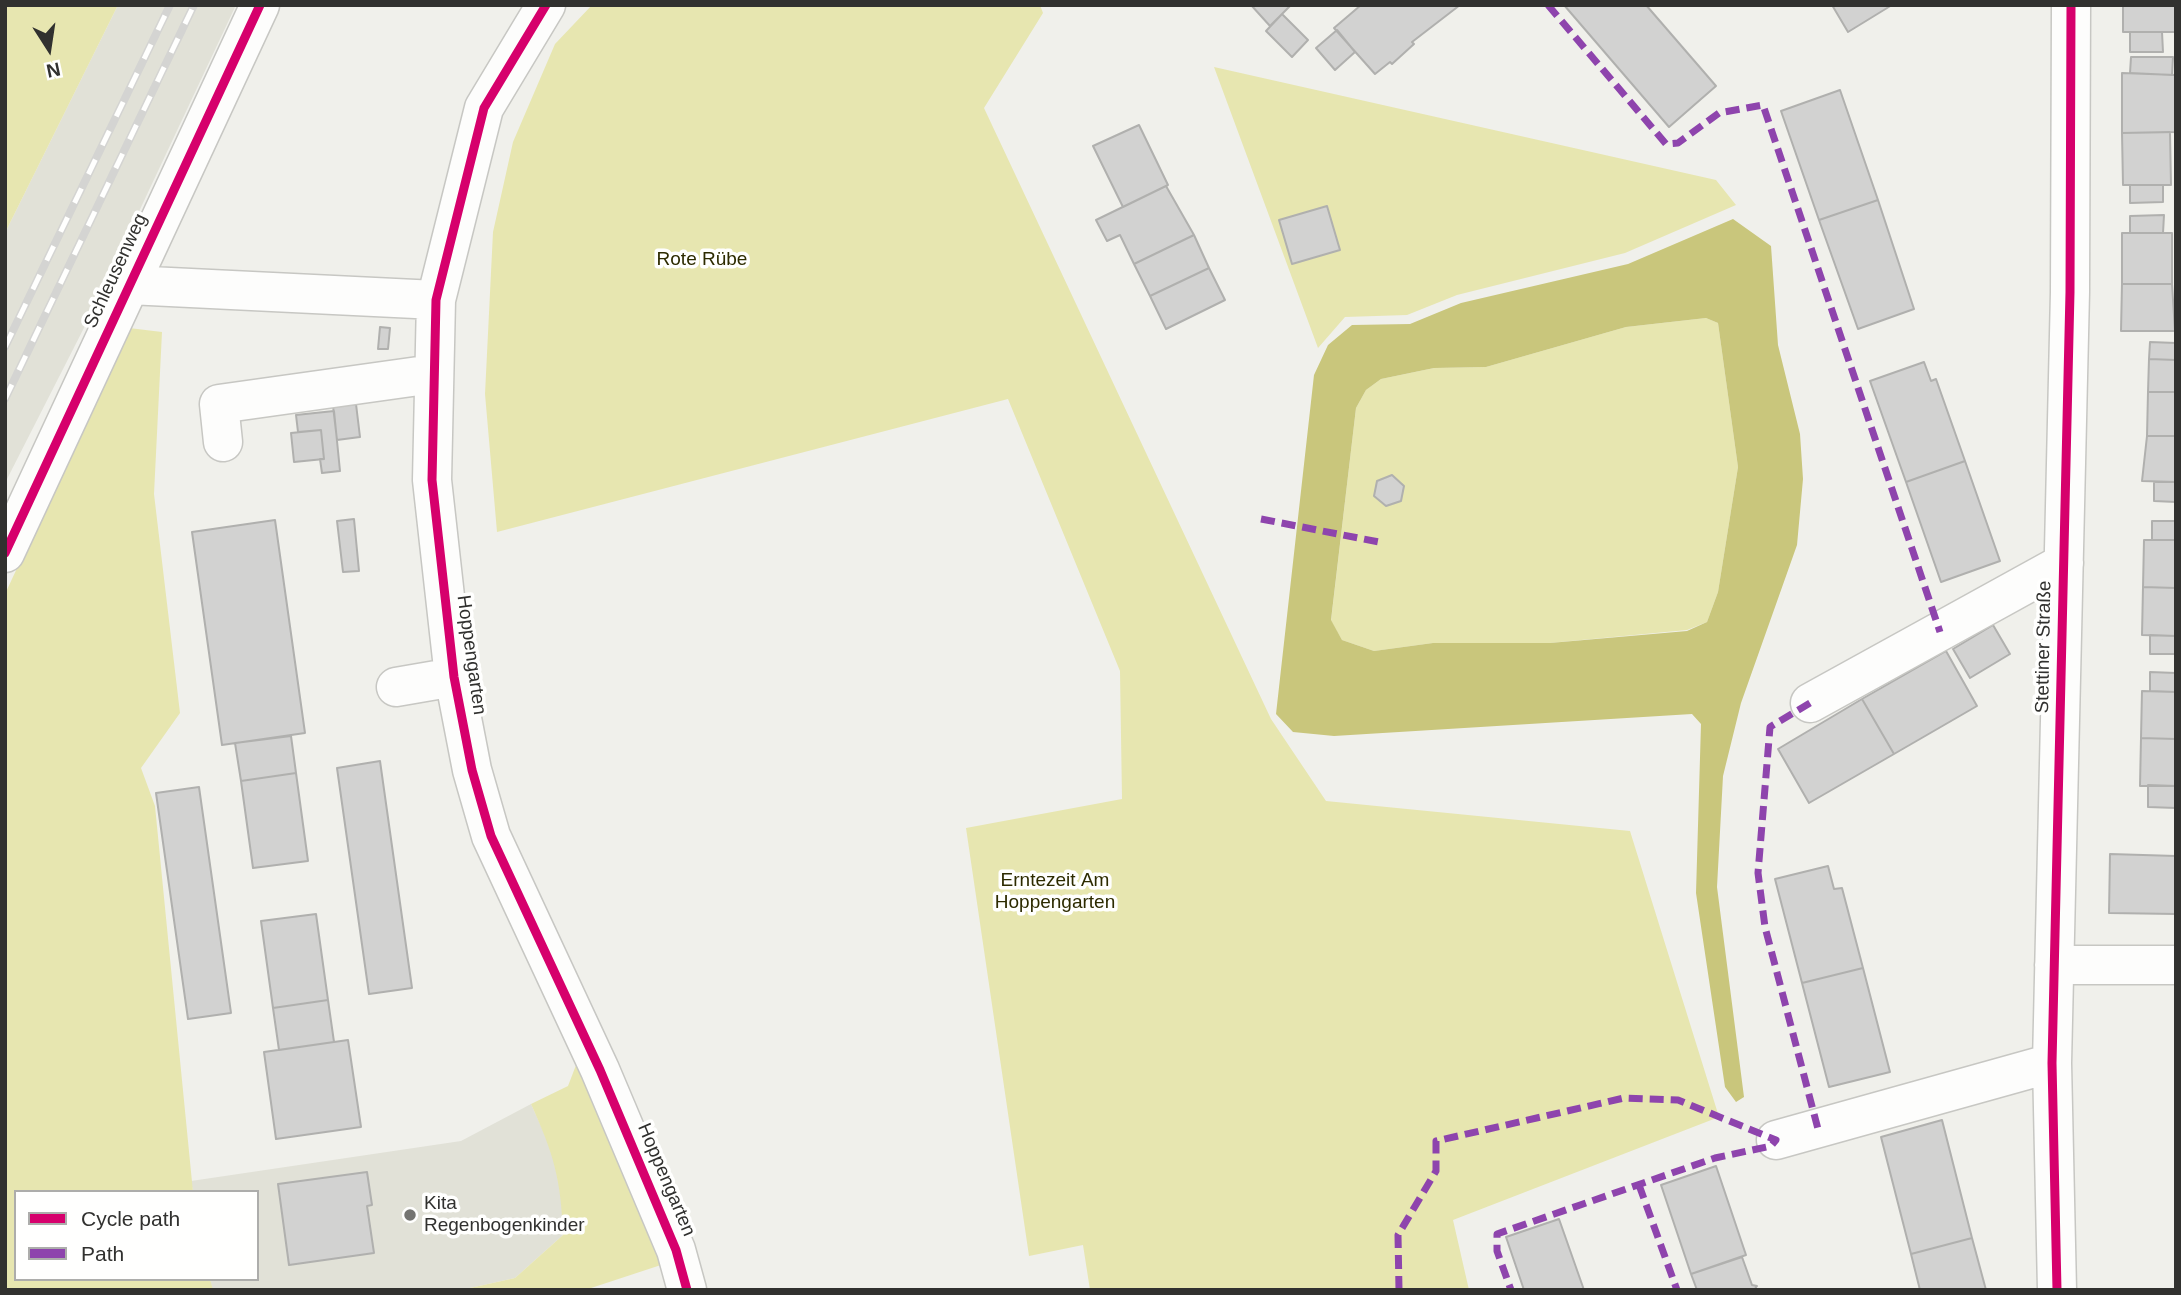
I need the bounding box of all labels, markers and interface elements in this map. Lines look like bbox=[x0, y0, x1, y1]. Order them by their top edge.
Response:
north arrow bbox=[14, 14, 84, 84]
text: N bbox=[45, 58, 62, 82]
street label: Schleusenweg bbox=[80, 210, 152, 332]
park label: Rote Rübe bbox=[657, 249, 747, 271]
street label: Stettiner Straße bbox=[2031, 580, 2057, 714]
street label: Hoppengarten bbox=[451, 594, 491, 716]
park label: Erntezeit Am Hoppengarten bbox=[995, 870, 1115, 914]
street label: Hoppengarten bbox=[632, 1120, 700, 1240]
legend bbox=[14, 1190, 259, 1281]
place label: Kita Regenbogenkinder bbox=[424, 1193, 585, 1237]
text: Cycle path bbox=[81, 1207, 180, 1230]
marker: Kita Regenbogenkinder bbox=[402, 1207, 418, 1223]
text: Path bbox=[81, 1242, 124, 1265]

